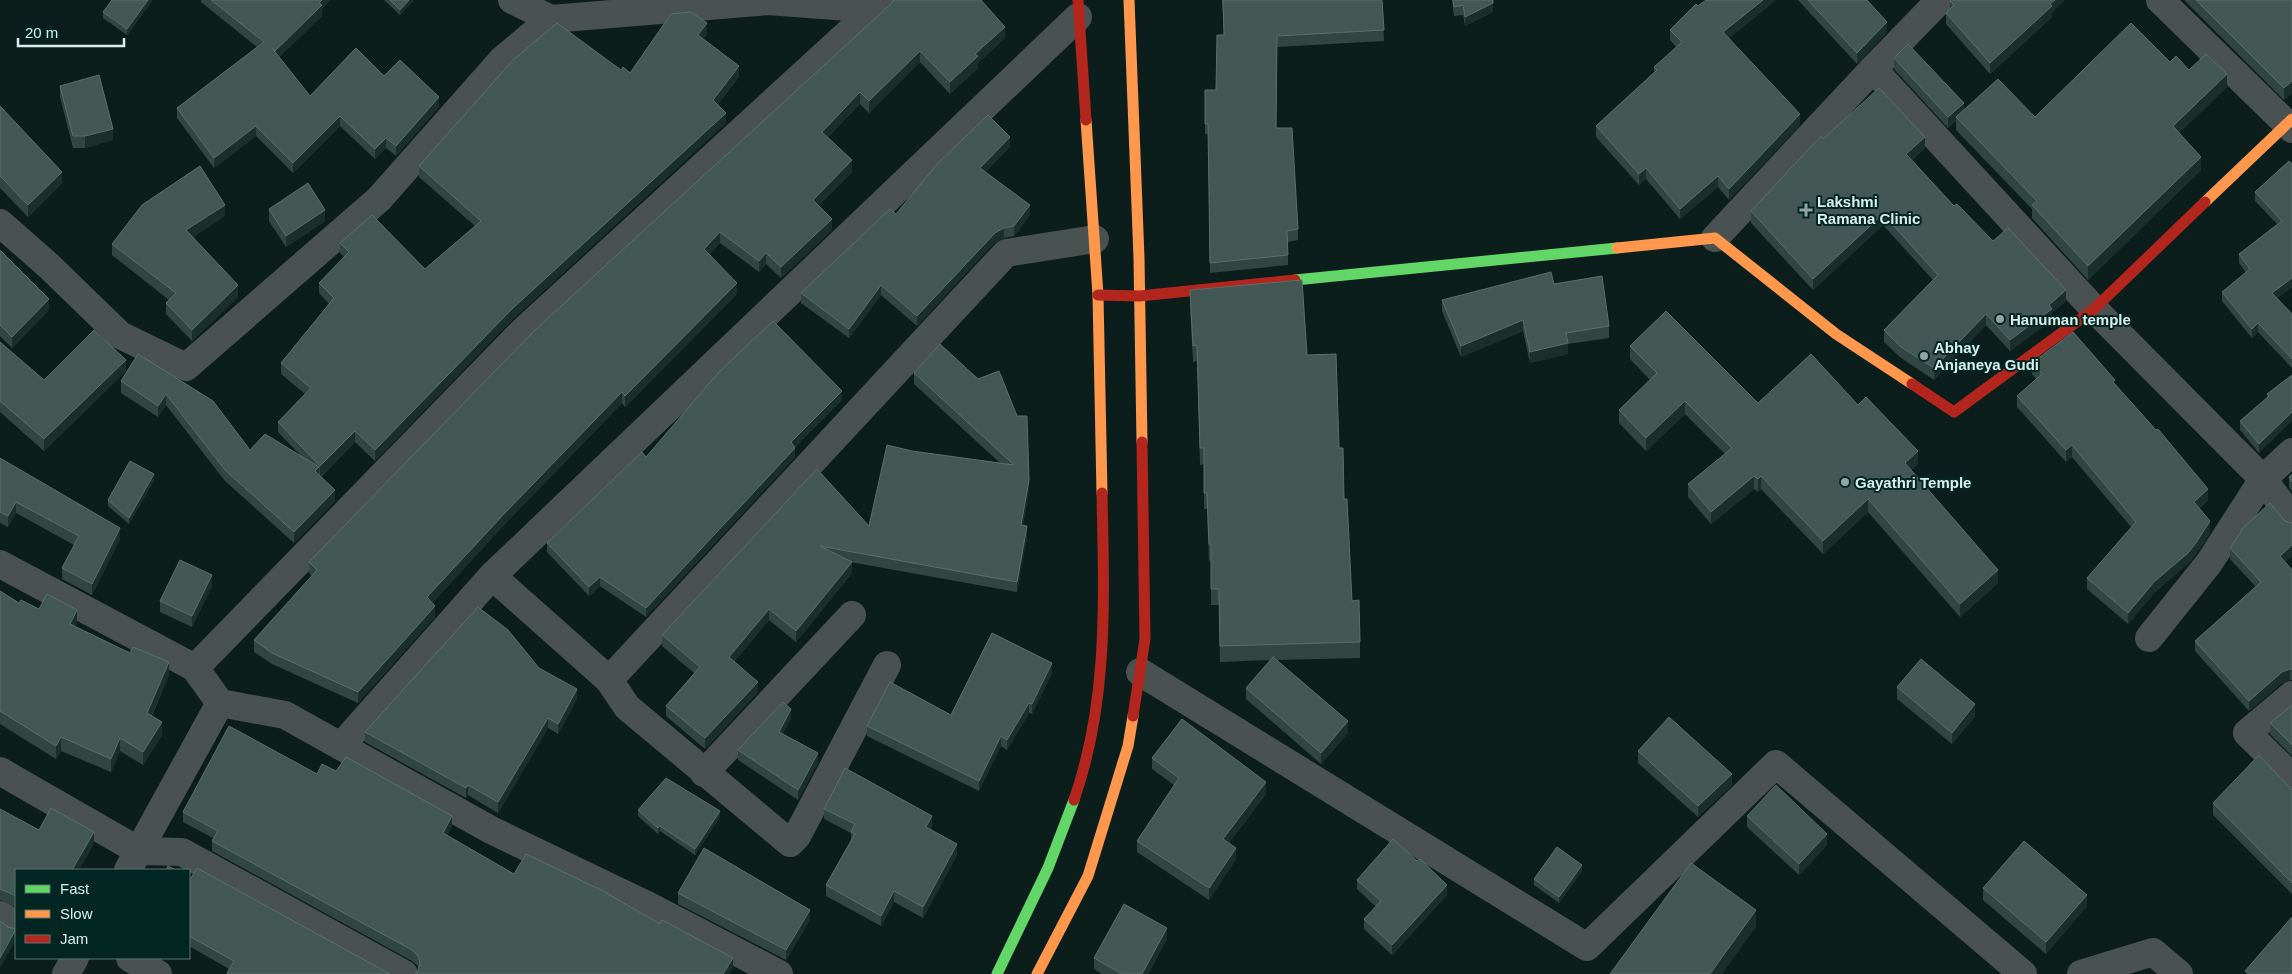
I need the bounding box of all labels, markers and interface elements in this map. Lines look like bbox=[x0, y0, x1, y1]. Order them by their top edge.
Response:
scale bar bbox=[18, 15, 124, 47]
text: 20 m bbox=[25, 24, 58, 41]
place label: Lakshmi Ramana Clinic bbox=[1817, 193, 1920, 227]
marker: Lakshmi Ramana Clinic bbox=[1799, 203, 1813, 217]
place label: Hanuman temple bbox=[2010, 311, 2131, 328]
marker: Hanuman temple bbox=[1994, 313, 2006, 325]
place label: Abhay Anjaneya Gudi bbox=[1934, 339, 2039, 373]
marker: Abhay Anjaneya Gudi bbox=[1918, 350, 1930, 362]
place label: Gayathri Temple bbox=[1855, 474, 1971, 491]
marker: Gayathri Temple bbox=[1839, 476, 1851, 488]
legend bbox=[15, 869, 190, 959]
text: Fast bbox=[60, 880, 90, 897]
text: Slow bbox=[60, 905, 93, 922]
text: Jam bbox=[60, 930, 88, 947]

